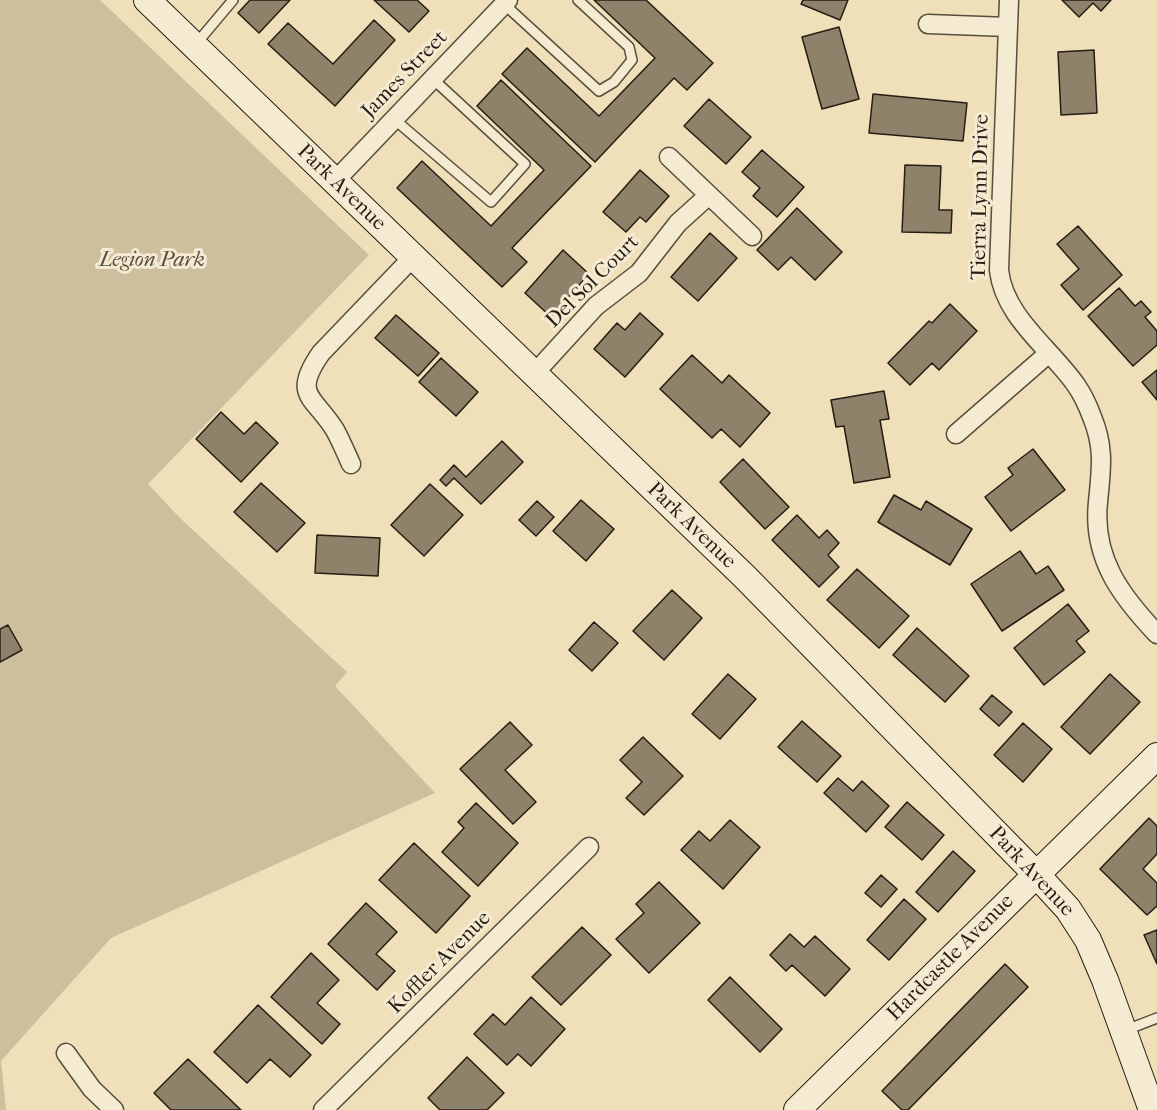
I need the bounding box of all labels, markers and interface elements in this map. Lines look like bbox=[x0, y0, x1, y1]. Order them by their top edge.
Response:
street label: James Street bbox=[357, 26, 453, 124]
street label: Tierra Lynn Drive bbox=[967, 114, 995, 280]
street label: Park Avenue bbox=[291, 139, 391, 237]
street label: Del Sol Court bbox=[541, 230, 645, 334]
park label: Legion Park bbox=[99, 248, 205, 274]
street label: Park Avenue bbox=[641, 477, 741, 575]
street label: Park Avenue bbox=[983, 822, 1079, 922]
street label: Hardcastle Avenue bbox=[882, 889, 1020, 1027]
street label: Koffler Avenue bbox=[383, 906, 497, 1020]

